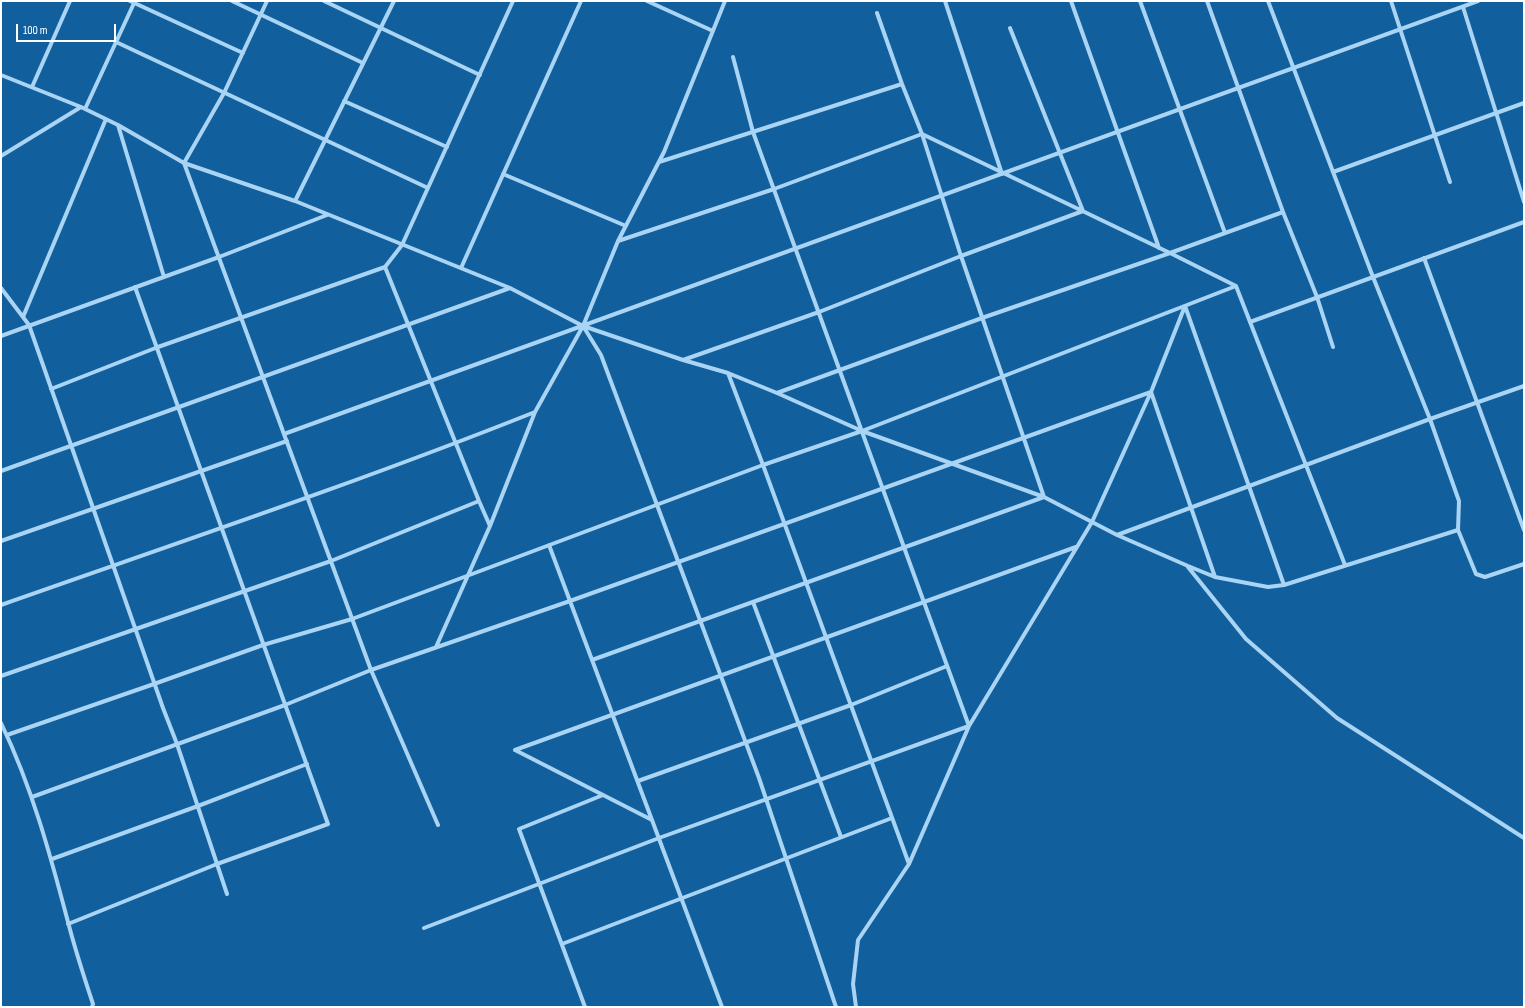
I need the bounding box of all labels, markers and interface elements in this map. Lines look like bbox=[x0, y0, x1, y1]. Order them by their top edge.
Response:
scale bar bbox=[18, 16, 118, 42]
text: 100 m bbox=[23, 23, 48, 38]

